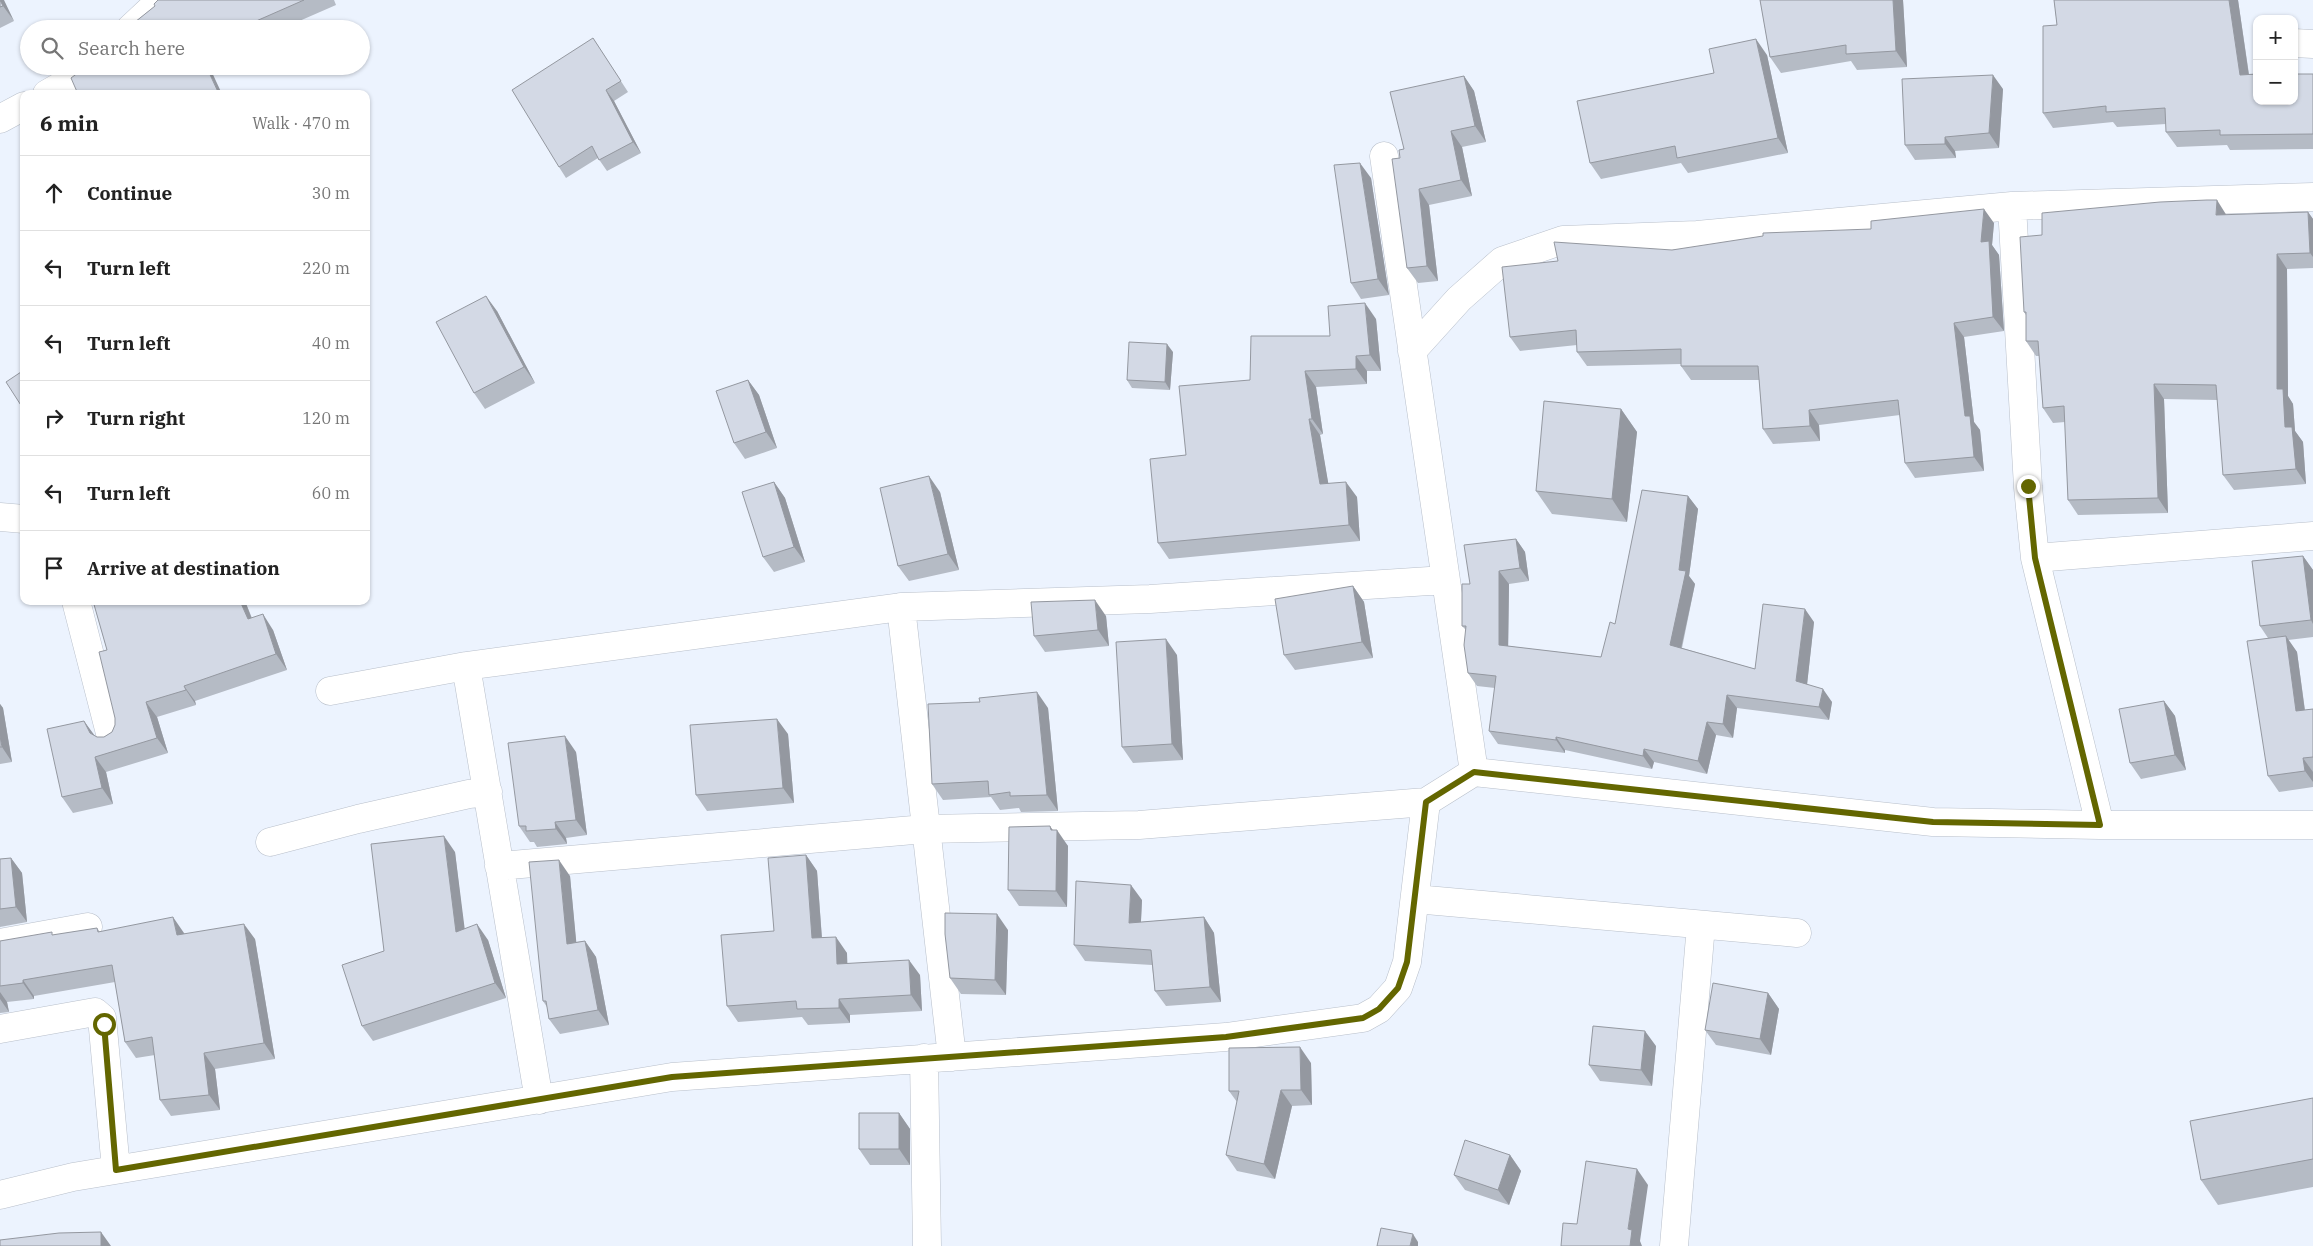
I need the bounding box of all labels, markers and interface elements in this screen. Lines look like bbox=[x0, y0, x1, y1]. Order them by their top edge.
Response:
map controls bbox=[2253, 15, 2298, 105]
button: + bbox=[2253, 15, 2298, 60]
search box bbox=[20, 20, 370, 75]
icon: search bbox=[38, 34, 66, 62]
text: Search here bbox=[78, 36, 185, 60]
button: − bbox=[2253, 60, 2298, 105]
text: 6 min bbox=[40, 109, 99, 137]
text: Walk · 470 m bbox=[252, 113, 350, 133]
icon: ahead bbox=[40, 179, 68, 207]
text: Continue bbox=[87, 181, 172, 205]
text: 30 m bbox=[312, 183, 350, 203]
icon: left bbox=[40, 254, 68, 282]
text: Turn left bbox=[87, 256, 170, 280]
text: 220 m bbox=[302, 258, 350, 278]
icon: left bbox=[40, 329, 68, 357]
text: Turn left bbox=[87, 331, 170, 355]
text: 40 m bbox=[312, 333, 350, 353]
icon: right bbox=[40, 404, 68, 432]
text: Turn right bbox=[87, 406, 185, 430]
text: 120 m bbox=[302, 408, 350, 428]
route end bbox=[2017, 475, 2040, 498]
icon: left bbox=[40, 479, 68, 507]
text: Turn left bbox=[87, 481, 170, 505]
text: 60 m bbox=[312, 483, 350, 503]
icon: arrive bbox=[40, 554, 68, 582]
text: Arrive at destination bbox=[87, 556, 280, 580]
route start bbox=[93, 1013, 116, 1036]

